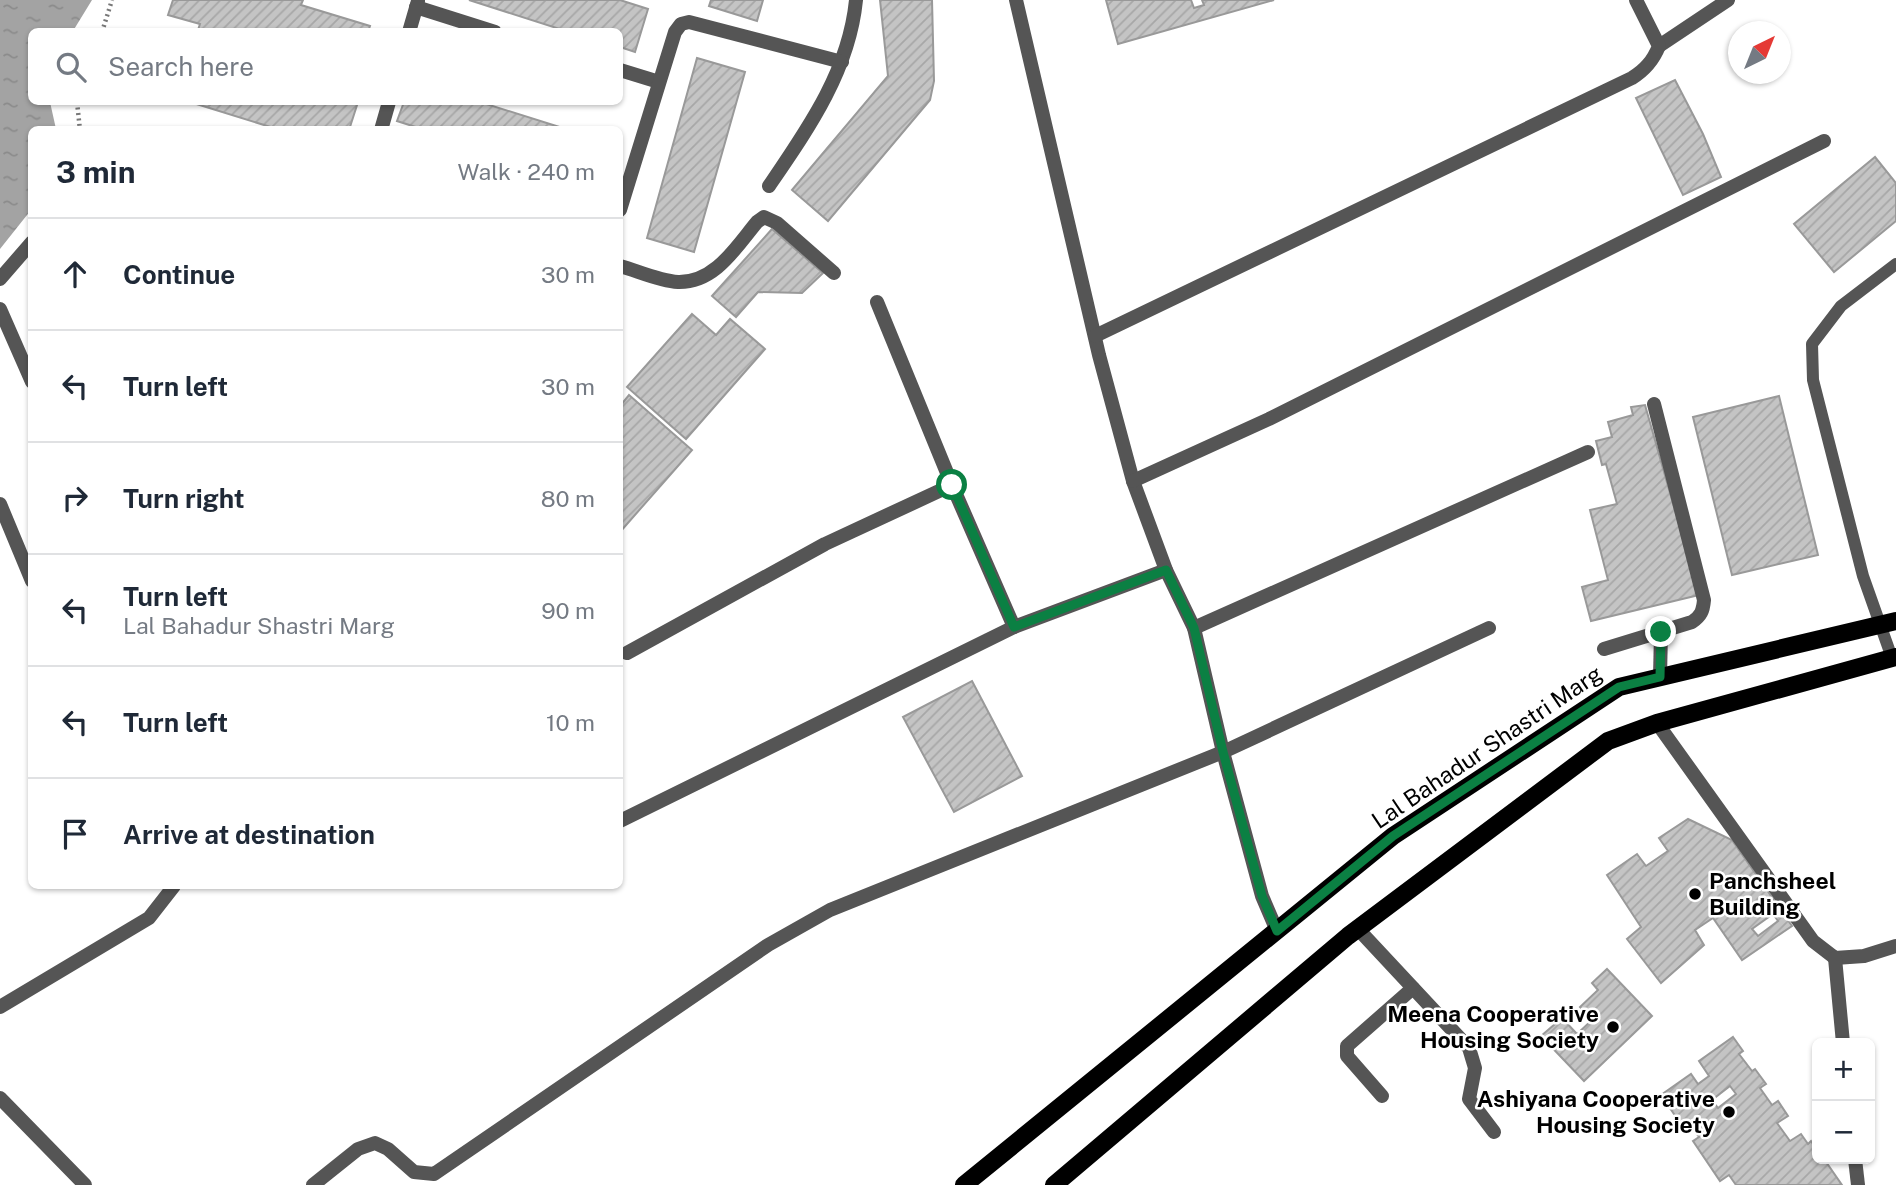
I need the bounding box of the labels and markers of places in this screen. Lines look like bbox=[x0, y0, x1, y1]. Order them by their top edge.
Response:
place label: Panchsheel Building bbox=[1709, 867, 1836, 920]
marker: Panchsheel Building bbox=[1687, 886, 1703, 902]
place label: Meena Cooperative Housing Society bbox=[1387, 1000, 1599, 1053]
marker: Meena Cooperative Housing Society bbox=[1605, 1019, 1621, 1035]
place label: Ashiyana Cooperative Housing Society bbox=[1477, 1085, 1715, 1138]
marker: Ashiyana Cooperative Housing Society bbox=[1721, 1104, 1737, 1120]

